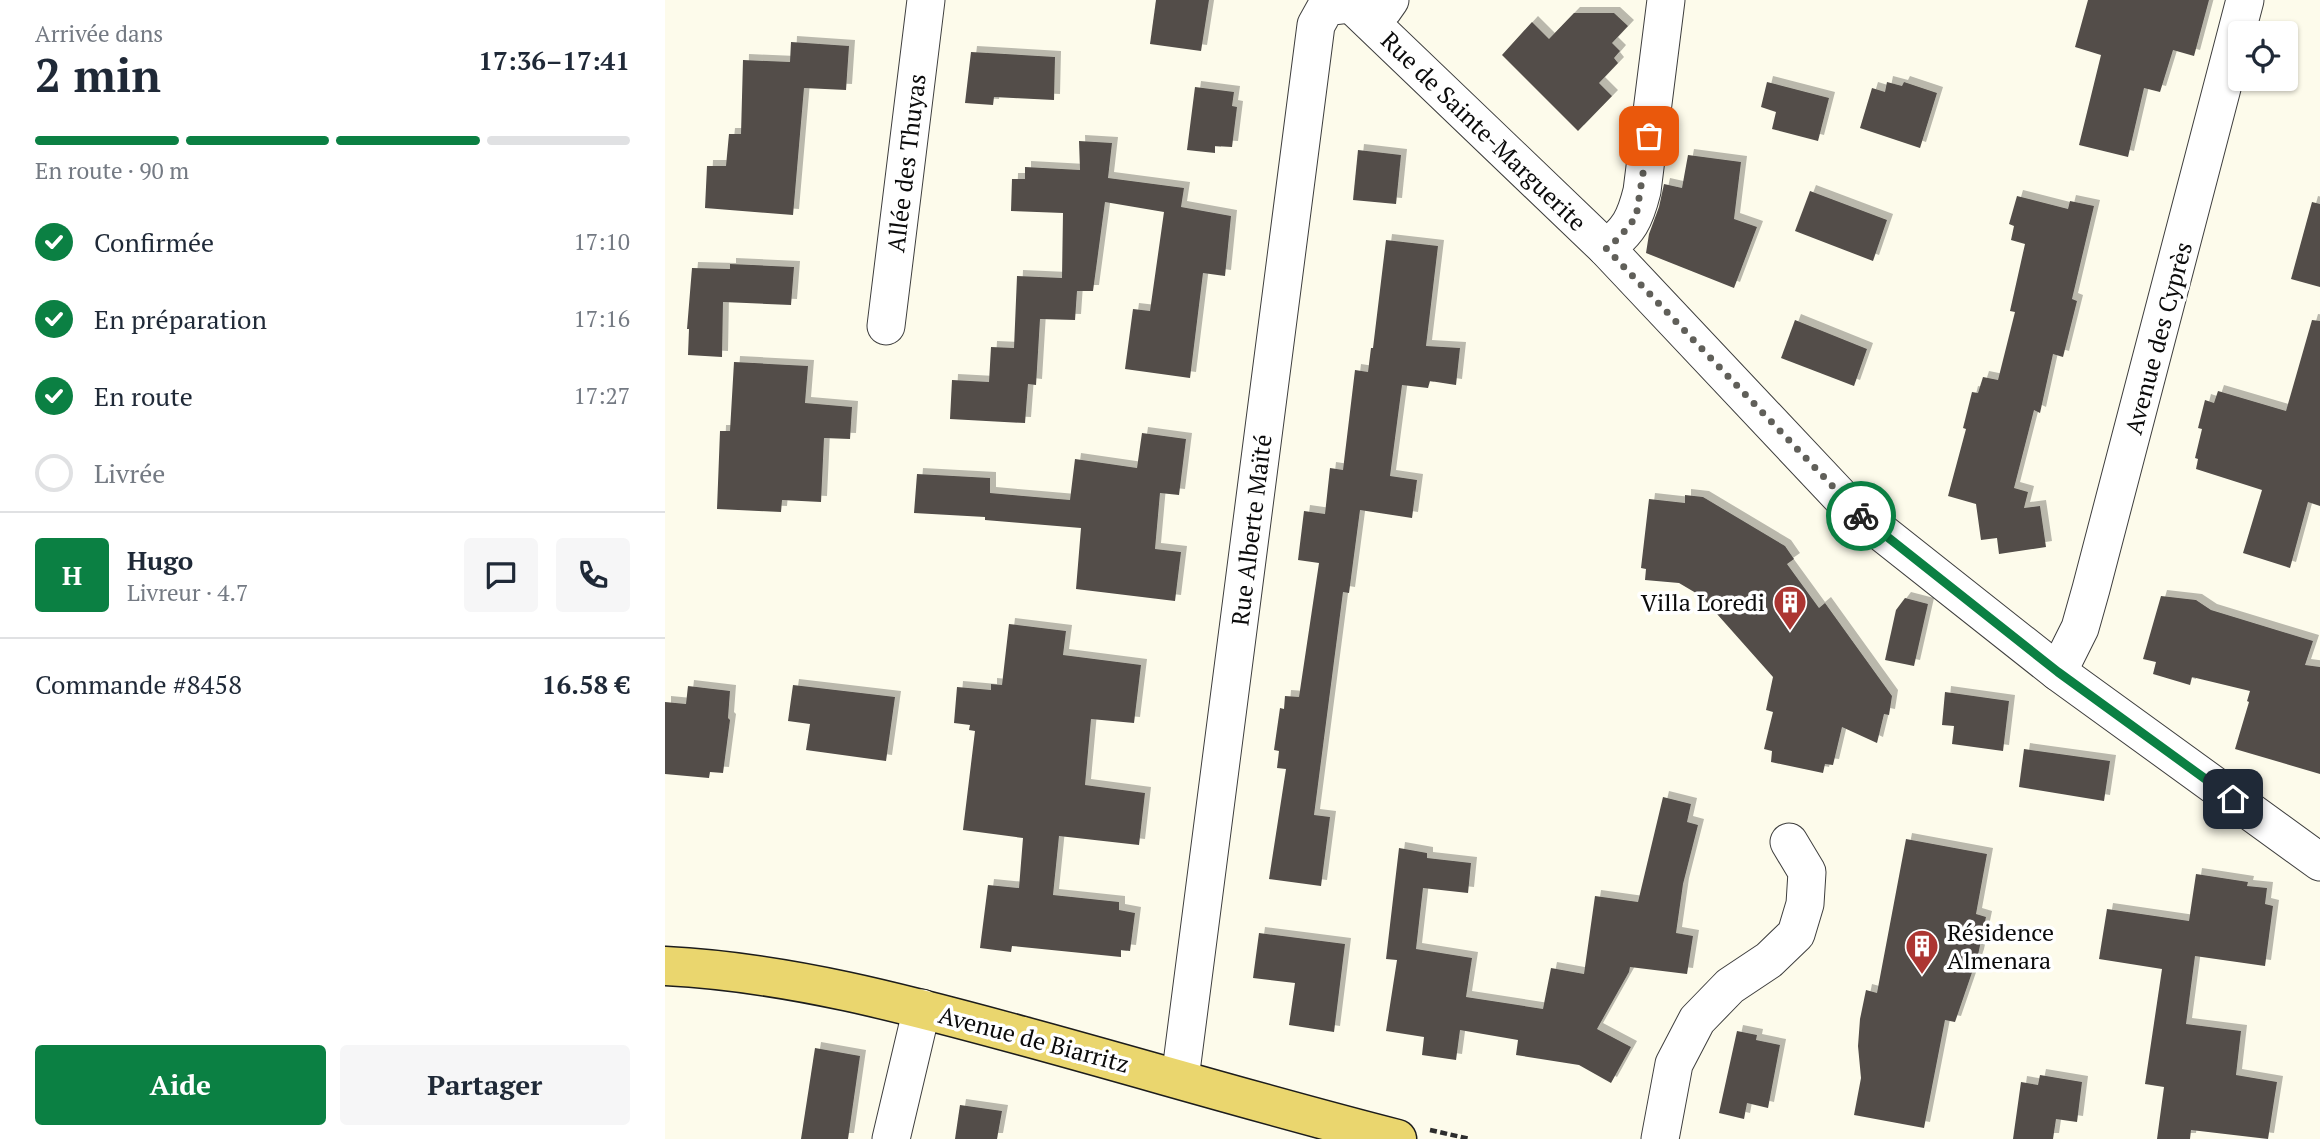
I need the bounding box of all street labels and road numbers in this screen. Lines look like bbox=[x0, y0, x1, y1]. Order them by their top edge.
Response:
street label: Rue de Sainte-Marguerite bbox=[1374, 24, 1594, 238]
street label: Allée des Thuyas bbox=[879, 72, 933, 254]
street label: Avenue des Cyprès bbox=[2117, 238, 2199, 438]
street label: Rue Alberte Maïté bbox=[1223, 433, 1279, 627]
street label: Avenue de Biarritz bbox=[935, 998, 1133, 1080]

